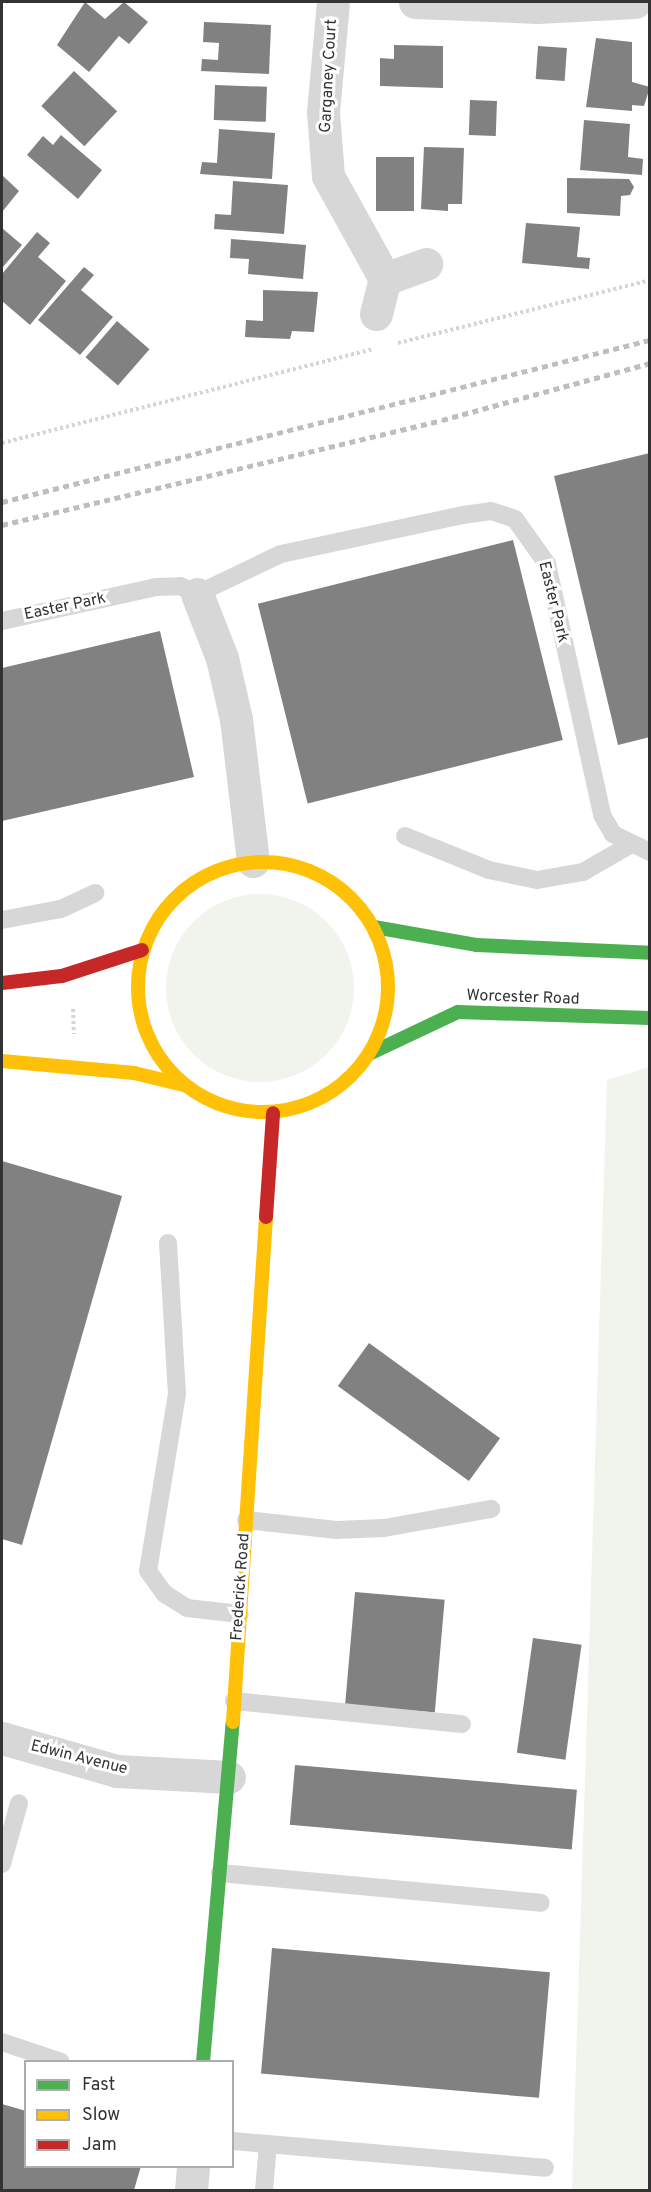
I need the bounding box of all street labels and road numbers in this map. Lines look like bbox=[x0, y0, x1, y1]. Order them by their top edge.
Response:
street label: Garganey Court bbox=[316, 19, 342, 133]
street label: Easter Park bbox=[534, 559, 572, 645]
street label: Easter Park bbox=[22, 589, 108, 625]
street label: Worcester Road bbox=[466, 986, 580, 1010]
street label: Frederick Road bbox=[228, 1533, 254, 1641]
street label: Edwin Avenue bbox=[28, 1737, 130, 1779]

